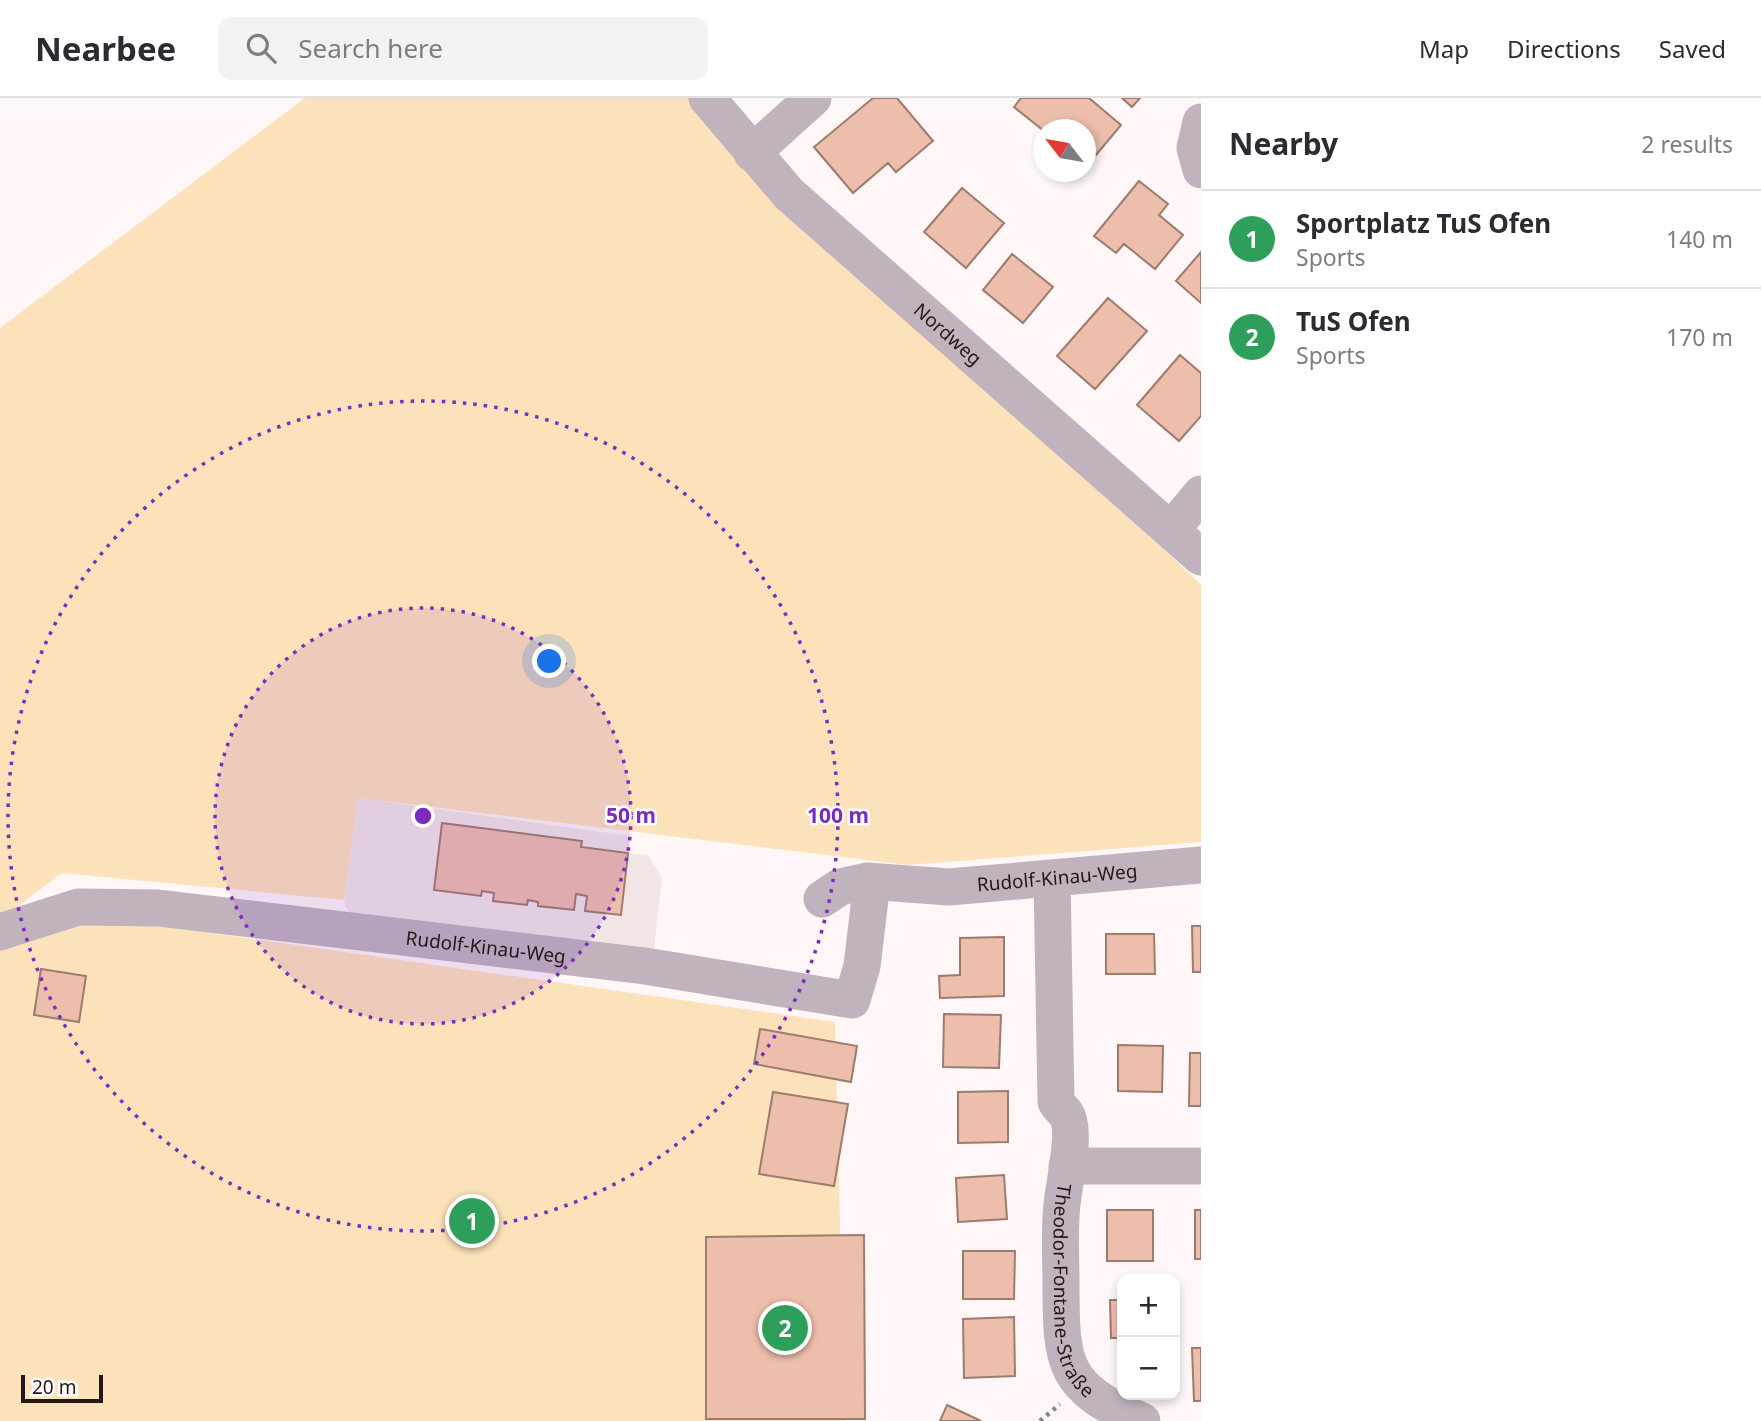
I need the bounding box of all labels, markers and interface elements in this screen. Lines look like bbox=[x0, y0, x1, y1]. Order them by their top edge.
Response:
search box bbox=[218, 17, 708, 80]
text: Nearbee bbox=[35, 26, 176, 71]
icon: search bbox=[242, 29, 280, 67]
text: Search here bbox=[298, 30, 443, 66]
text: Map bbox=[1419, 32, 1469, 65]
text: Directions bbox=[1507, 32, 1621, 65]
text: Saved bbox=[1659, 32, 1726, 65]
north arrow bbox=[1033, 119, 1096, 182]
text: Nearby bbox=[1229, 123, 1338, 164]
text: 2 results bbox=[1641, 128, 1733, 160]
text: Sportplatz TuS Ofen bbox=[1296, 205, 1551, 241]
text: 1 bbox=[1245, 223, 1259, 255]
text: 140 m bbox=[1666, 223, 1733, 255]
text: Sports bbox=[1296, 241, 1366, 273]
street label: Nordweg bbox=[908, 297, 987, 371]
text: TuS Ofen bbox=[1296, 303, 1411, 339]
text: 2 bbox=[1245, 321, 1259, 353]
text: 170 m bbox=[1666, 321, 1733, 353]
text: Sports bbox=[1296, 339, 1366, 371]
your location bbox=[532, 644, 566, 678]
text: 50 m bbox=[606, 801, 656, 829]
text: 100 m bbox=[807, 801, 869, 829]
centre of rings bbox=[411, 804, 435, 828]
street label: Rudolf-Kinau-Weg bbox=[976, 858, 1138, 898]
street label: Rudolf-Kinau-Weg bbox=[404, 925, 567, 969]
street label: Theodor-Fontane-Straße bbox=[1047, 1182, 1100, 1403]
pin: 1 bbox=[449, 1195, 495, 1247]
map controls bbox=[1117, 1274, 1180, 1400]
button: + bbox=[1117, 1274, 1180, 1337]
pin: 2 bbox=[762, 1302, 808, 1354]
button: − bbox=[1117, 1337, 1180, 1400]
scale bar bbox=[21, 1372, 103, 1404]
text: 20 m bbox=[32, 1374, 76, 1400]

